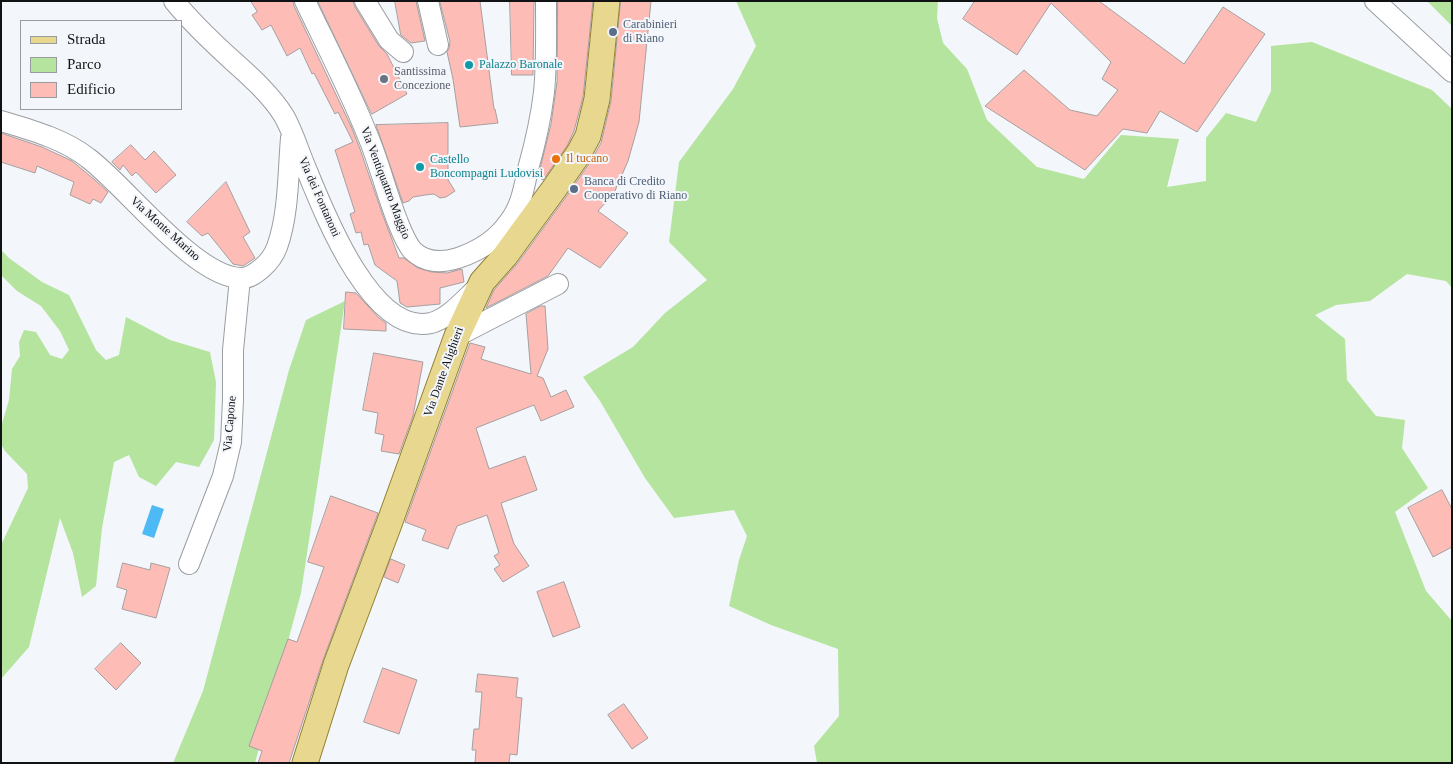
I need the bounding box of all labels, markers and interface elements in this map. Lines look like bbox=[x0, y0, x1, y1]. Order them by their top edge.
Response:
place label: Carabinieri di Riano bbox=[623, 18, 677, 46]
legend bbox=[20, 20, 182, 110]
marker: Carabinieri di Riano bbox=[607, 26, 619, 38]
text: Strada bbox=[67, 31, 105, 47]
text: Parco bbox=[67, 56, 101, 72]
place label: Palazzo Baronale bbox=[479, 58, 563, 72]
marker: Palazzo Baronale bbox=[463, 59, 475, 71]
place label: Santissima Concezione bbox=[394, 65, 451, 93]
marker: Santissima Concezione bbox=[378, 73, 390, 85]
text: Edificio bbox=[67, 81, 115, 97]
street label: Via Ventiquattro Maggio bbox=[357, 125, 413, 241]
place label: Il tucano bbox=[566, 152, 608, 166]
place label: Castello Boncompagni Ludovisi bbox=[430, 153, 543, 181]
marker: Il tucano bbox=[550, 153, 562, 165]
street label: Via dei Fontanoni bbox=[295, 155, 343, 239]
marker: Castello Boncompagni Ludovisi bbox=[414, 161, 426, 173]
place label: Banca di Credito Cooperativo di Riano bbox=[584, 175, 687, 203]
marker: Banca di Credito Cooperativo di Riano bbox=[568, 183, 580, 195]
street label: Via Monte Marino bbox=[127, 194, 203, 264]
street label: Via Dante Alighieri bbox=[421, 325, 467, 419]
street label: Via Capone bbox=[220, 395, 240, 453]

